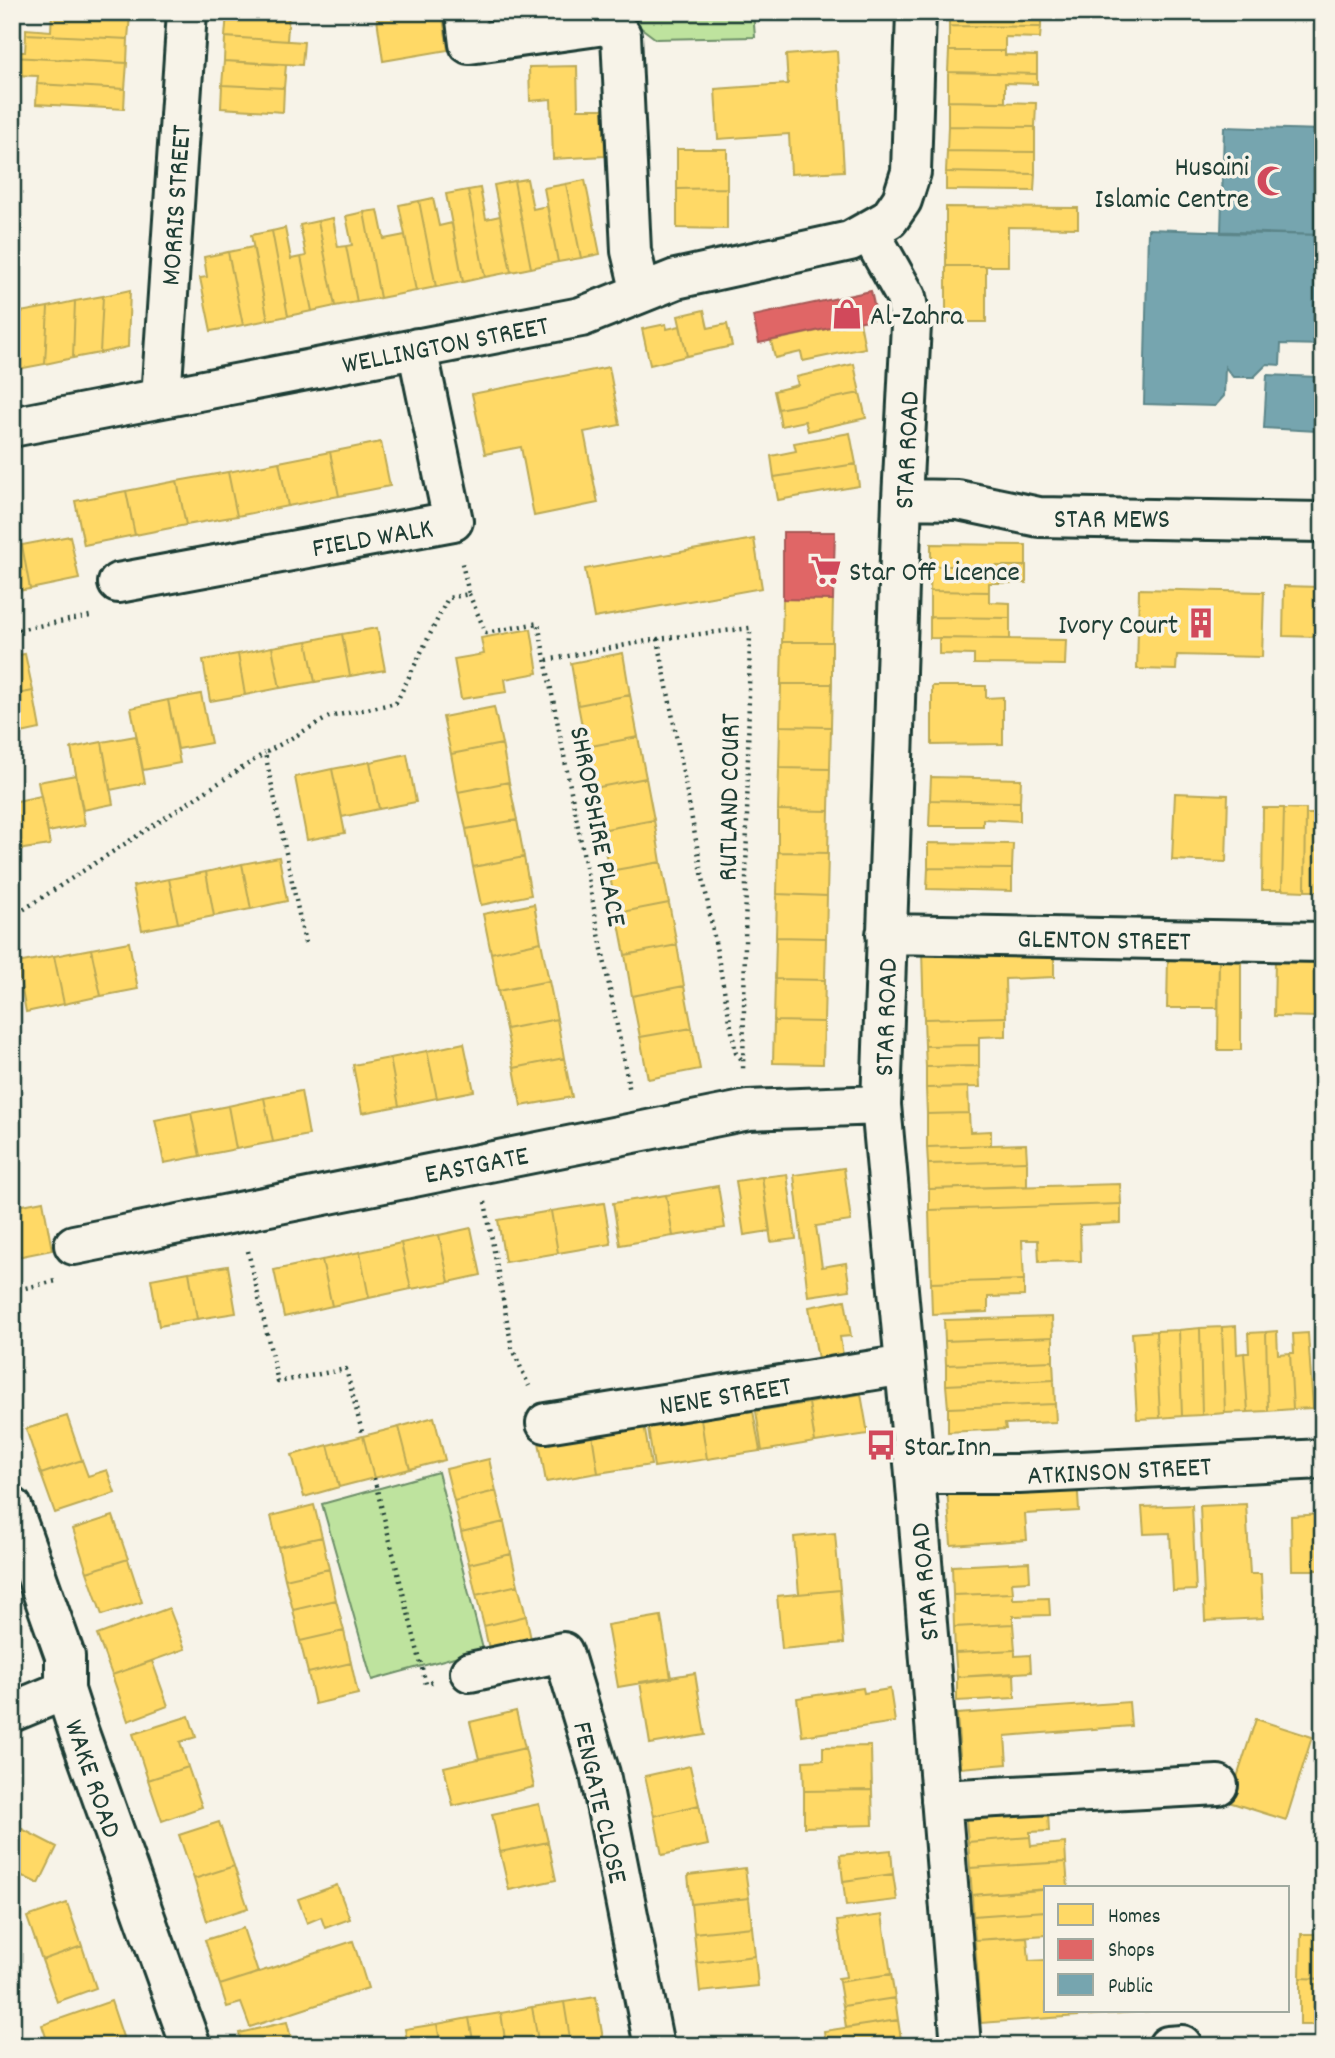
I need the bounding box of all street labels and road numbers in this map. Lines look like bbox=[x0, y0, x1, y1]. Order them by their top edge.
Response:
street label: MORRIS STREET bbox=[153, 124, 205, 287]
street label: WELLINGTON STREET bbox=[339, 308, 553, 388]
street label: STAR ROAD bbox=[887, 390, 933, 510]
street label: STAR MEWS bbox=[1054, 502, 1170, 542]
street label: FIELD WALK bbox=[309, 511, 436, 571]
street label: RUTLAND COURT bbox=[711, 713, 753, 881]
street label: SHROPSHIRE PLACE bbox=[556, 723, 634, 931]
street label: GLENTON STREET bbox=[1017, 921, 1191, 965]
street label: STAR ROAD bbox=[867, 957, 911, 1077]
street label: EASTGATE bbox=[422, 1138, 533, 1198]
street label: NENE STREET bbox=[657, 1369, 795, 1429]
street label: ATKINSON STREET bbox=[1026, 1449, 1212, 1499]
street label: STAR ROAD bbox=[903, 1521, 953, 1642]
street label: WAKE ROAD bbox=[51, 1715, 129, 1844]
street label: FENGATE CLOSE bbox=[559, 1718, 635, 1888]

